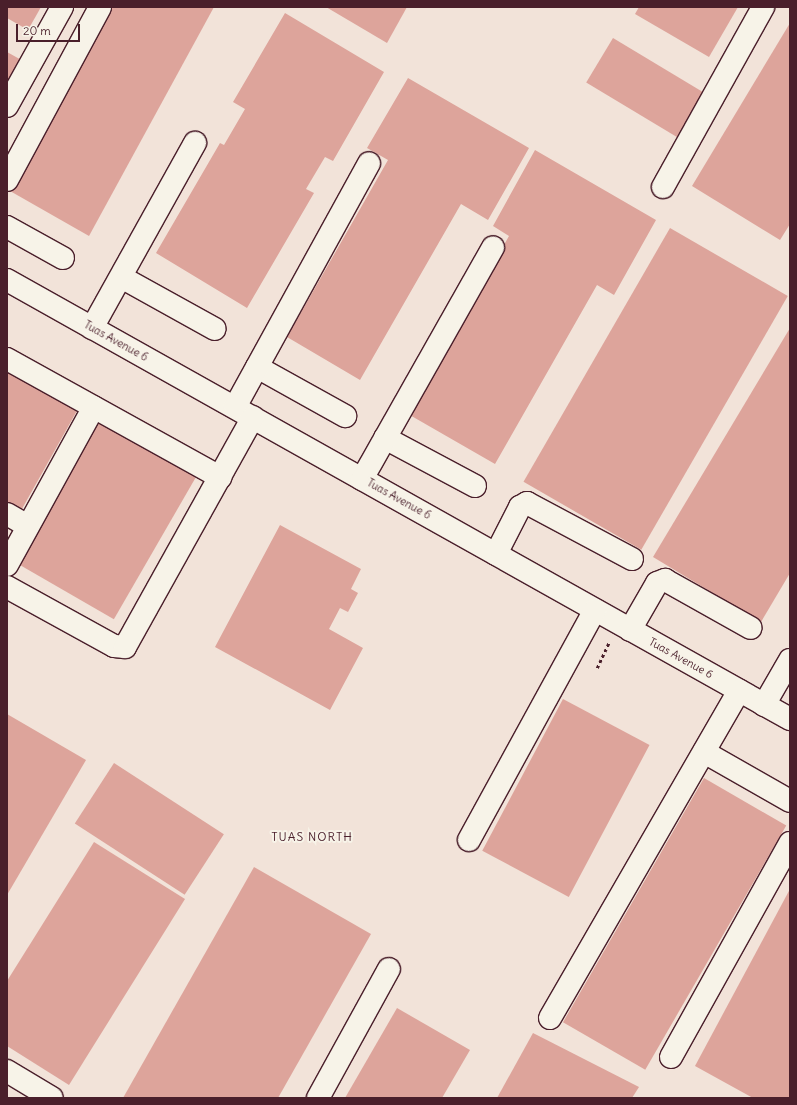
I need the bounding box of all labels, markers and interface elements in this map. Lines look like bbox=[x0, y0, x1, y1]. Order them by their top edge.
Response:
scale bar bbox=[18, 16, 82, 42]
text: 20 m bbox=[23, 23, 51, 38]
street label: Tuas Avenue 6 bbox=[82, 318, 150, 364]
street label: Tuas Avenue 6 bbox=[365, 476, 433, 522]
street label: Tuas Avenue 6 bbox=[647, 635, 715, 681]
district label: TUAS NORTH bbox=[271, 830, 353, 844]

